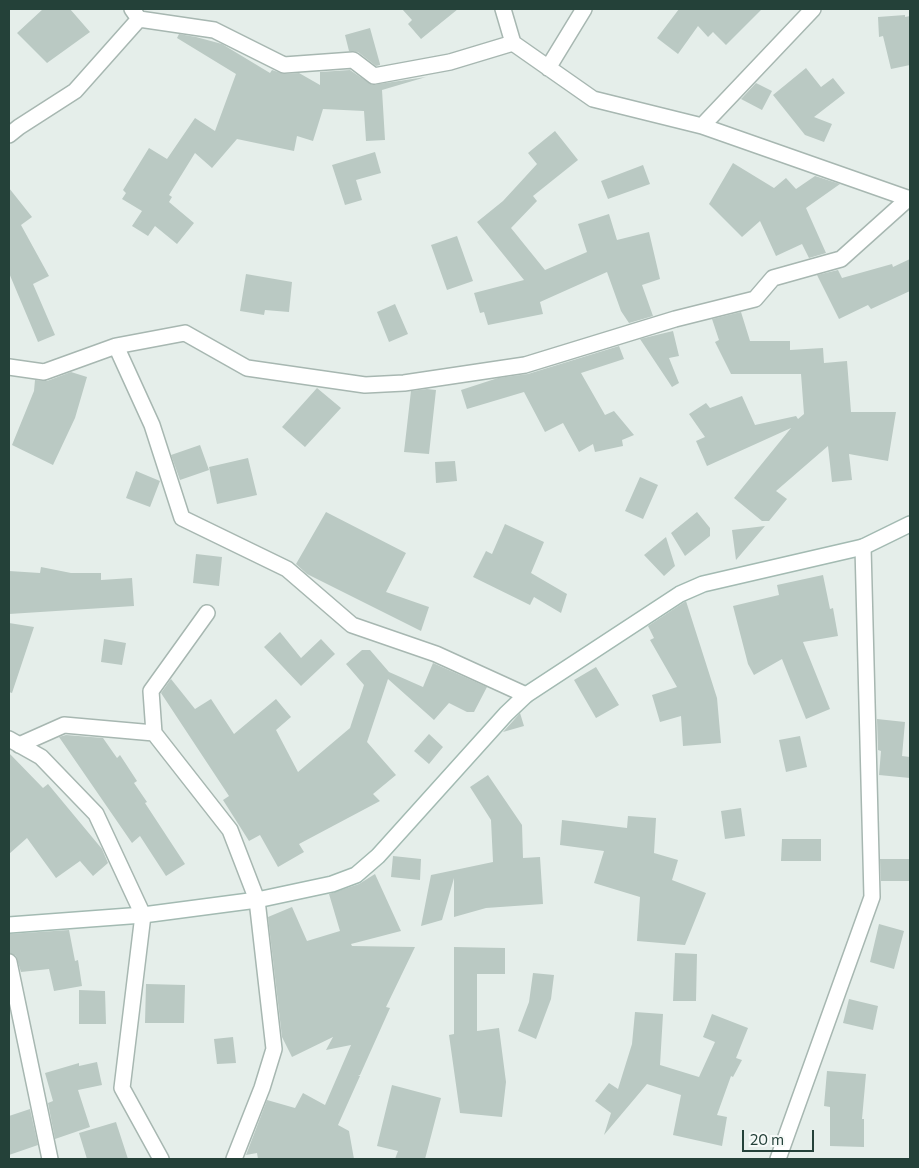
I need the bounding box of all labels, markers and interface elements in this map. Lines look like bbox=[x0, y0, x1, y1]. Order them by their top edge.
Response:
scale bar bbox=[744, 1120, 816, 1152]
text: 20 m bbox=[750, 1130, 784, 1148]

